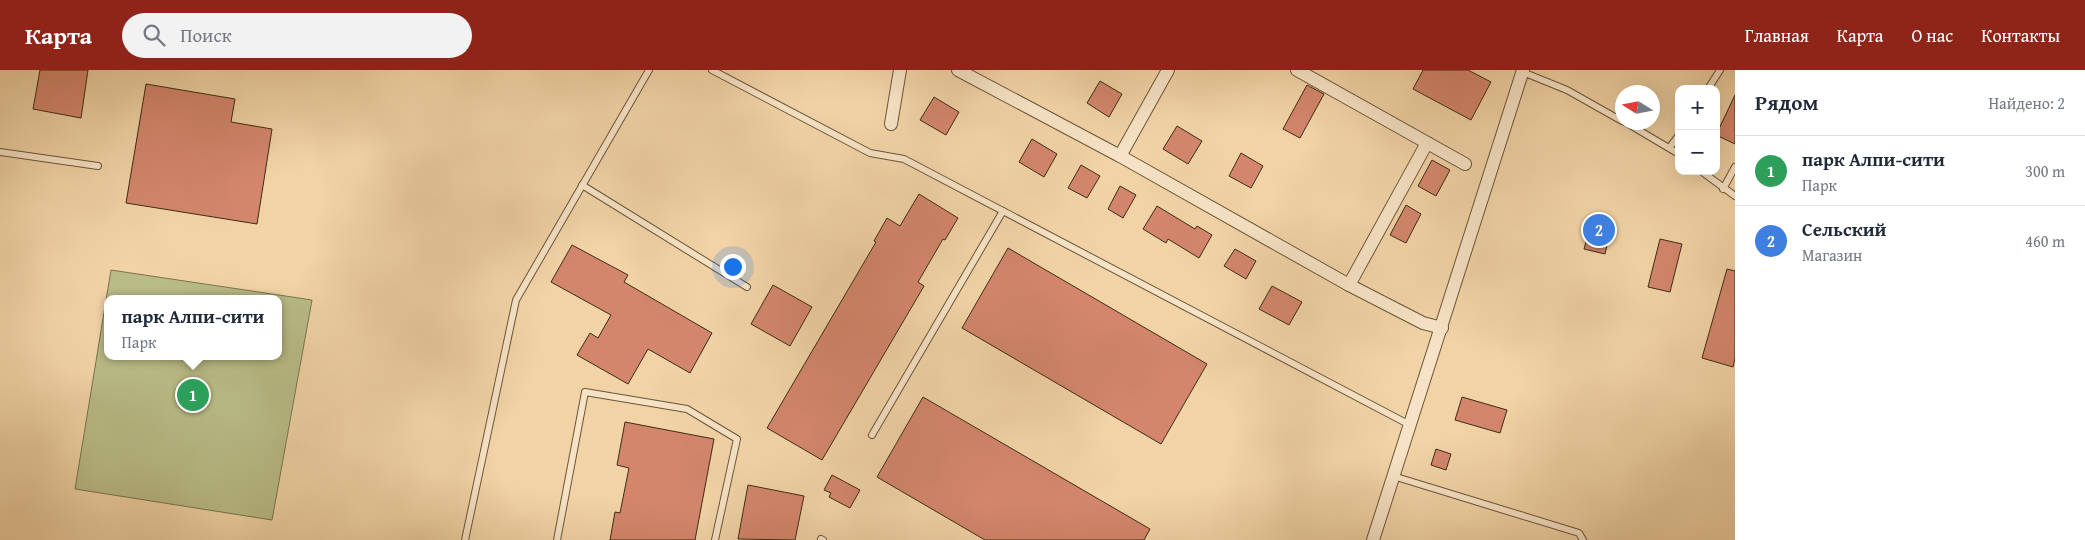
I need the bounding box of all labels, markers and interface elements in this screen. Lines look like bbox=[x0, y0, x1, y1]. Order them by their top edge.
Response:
search box bbox=[122, 13, 472, 58]
text: Карта bbox=[25, 18, 92, 53]
icon: search bbox=[140, 21, 168, 49]
text: Поиск bbox=[180, 21, 232, 49]
text: Главная bbox=[1745, 22, 1809, 49]
text: Карта bbox=[1837, 22, 1883, 49]
text: О нас bbox=[1911, 22, 1953, 49]
text: Контакты bbox=[1981, 22, 2060, 49]
north arrow bbox=[1615, 85, 1660, 130]
map controls bbox=[1675, 85, 1720, 175]
button: + bbox=[1675, 85, 1720, 130]
text: Рядом bbox=[1755, 87, 1818, 118]
text: Найдено: 2 bbox=[1988, 91, 2065, 115]
button: − bbox=[1675, 130, 1720, 175]
text: парк Алпи-сити bbox=[1802, 145, 1945, 173]
text: 1 bbox=[1767, 159, 1775, 183]
text: 300 m bbox=[2025, 159, 2065, 183]
text: Парк bbox=[1802, 173, 1837, 197]
pin: 2 bbox=[1583, 211, 1615, 249]
text: Сельский bbox=[1802, 215, 1886, 243]
text: 2 bbox=[1767, 229, 1775, 253]
text: 460 m bbox=[2025, 229, 2065, 253]
text: Магазин bbox=[1802, 243, 1862, 267]
your location bbox=[720, 254, 746, 280]
popup bbox=[104, 295, 282, 360]
text: парк Алпи-сити bbox=[121, 302, 265, 330]
text: Парк bbox=[121, 330, 156, 354]
pin: 1 bbox=[177, 376, 209, 414]

